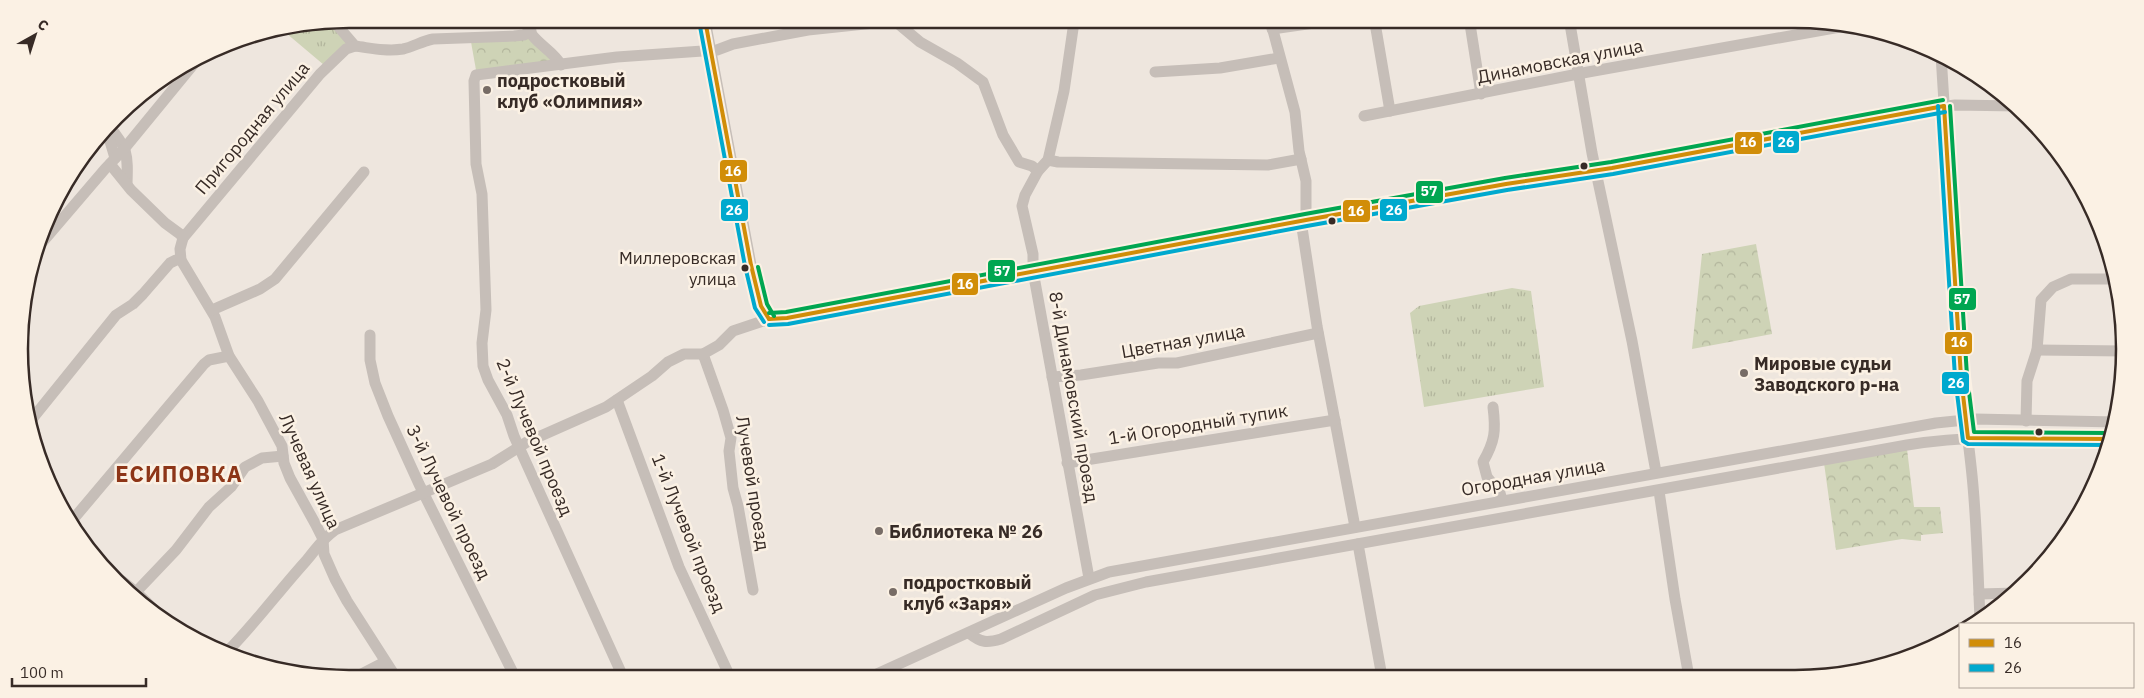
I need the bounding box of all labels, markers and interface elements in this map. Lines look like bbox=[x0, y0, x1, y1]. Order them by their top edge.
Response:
north arrow bbox=[10, 10, 60, 60]
text: С bbox=[34, 15, 52, 35]
street label: Динамовская улица bbox=[1475, 34, 1645, 88]
street label: Пригородная улица bbox=[190, 57, 314, 199]
place label: подростковый клуб «Олимпия» bbox=[497, 69, 643, 113]
marker: подростковый клуб «Олимпия» bbox=[481, 84, 493, 96]
line badge: 26 bbox=[1772, 130, 1800, 154]
line badge: 16 bbox=[1734, 131, 1763, 155]
text: 16 bbox=[1740, 133, 1756, 151]
text: 26 bbox=[1778, 133, 1794, 151]
line badge: 16 bbox=[719, 159, 748, 183]
unlabelled marker bbox=[1579, 161, 1589, 171]
text: 16 bbox=[725, 162, 741, 180]
line badge: 57 bbox=[1415, 180, 1444, 204]
text: 57 bbox=[1421, 182, 1437, 200]
line badge: 26 bbox=[720, 198, 749, 222]
line badge: 26 bbox=[1379, 198, 1408, 222]
line badge: 16 bbox=[1342, 199, 1371, 223]
text: 26 bbox=[726, 201, 742, 219]
text: 26 bbox=[1386, 201, 1402, 219]
text: 16 bbox=[1348, 202, 1364, 220]
unlabelled marker bbox=[1327, 216, 1337, 226]
place label: Миллеровская улица bbox=[619, 247, 736, 290]
line badge: 57 bbox=[987, 259, 1016, 283]
text: 57 bbox=[994, 262, 1010, 280]
marker: Миллеровская улица bbox=[740, 263, 750, 273]
line badge: 16 bbox=[951, 272, 979, 296]
text: 16 bbox=[957, 275, 973, 293]
line badge: 57 bbox=[1948, 287, 1977, 311]
street label: 8-й Динамовский проезд bbox=[1044, 290, 1104, 505]
text: 57 bbox=[1954, 290, 1970, 308]
street label: Цветная улица bbox=[1119, 319, 1247, 363]
line badge: 16 bbox=[1944, 331, 1973, 355]
text: 16 bbox=[1951, 333, 1967, 351]
place label: Мировые судьи Заводского р-на bbox=[1754, 352, 1899, 396]
street label: 2-й Лучевой проезд bbox=[491, 355, 579, 520]
marker: Мировые судьи Заводского р-на bbox=[1738, 367, 1750, 379]
line badge: 26 bbox=[1941, 371, 1970, 395]
text: 26 bbox=[1948, 374, 1964, 392]
street label: 1-й Огородный тупик bbox=[1107, 398, 1289, 450]
street label: Лучевая улица bbox=[274, 410, 346, 533]
street label: Лучевой проезд bbox=[731, 414, 775, 552]
street label: 3-й Лучевой проезд bbox=[402, 421, 497, 583]
unlabelled marker bbox=[2034, 427, 2044, 437]
street label: 1-й Лучевой проезд bbox=[647, 450, 731, 616]
street label: Огородная улица bbox=[1459, 453, 1607, 501]
district label: ЕСИПОВКА bbox=[115, 459, 243, 488]
place label: Библиотека № 26 bbox=[889, 520, 1043, 543]
marker: Библиотека № 26 bbox=[873, 525, 885, 537]
place label: подростковый клуб «Заря» bbox=[903, 571, 1032, 615]
marker: подростковый клуб «Заря» bbox=[887, 586, 899, 598]
legend bbox=[1959, 623, 2134, 688]
text: 16 bbox=[2004, 633, 2022, 652]
scale bar bbox=[12, 656, 146, 688]
text: 26 bbox=[2004, 658, 2022, 677]
text: 100 m bbox=[20, 663, 64, 682]

